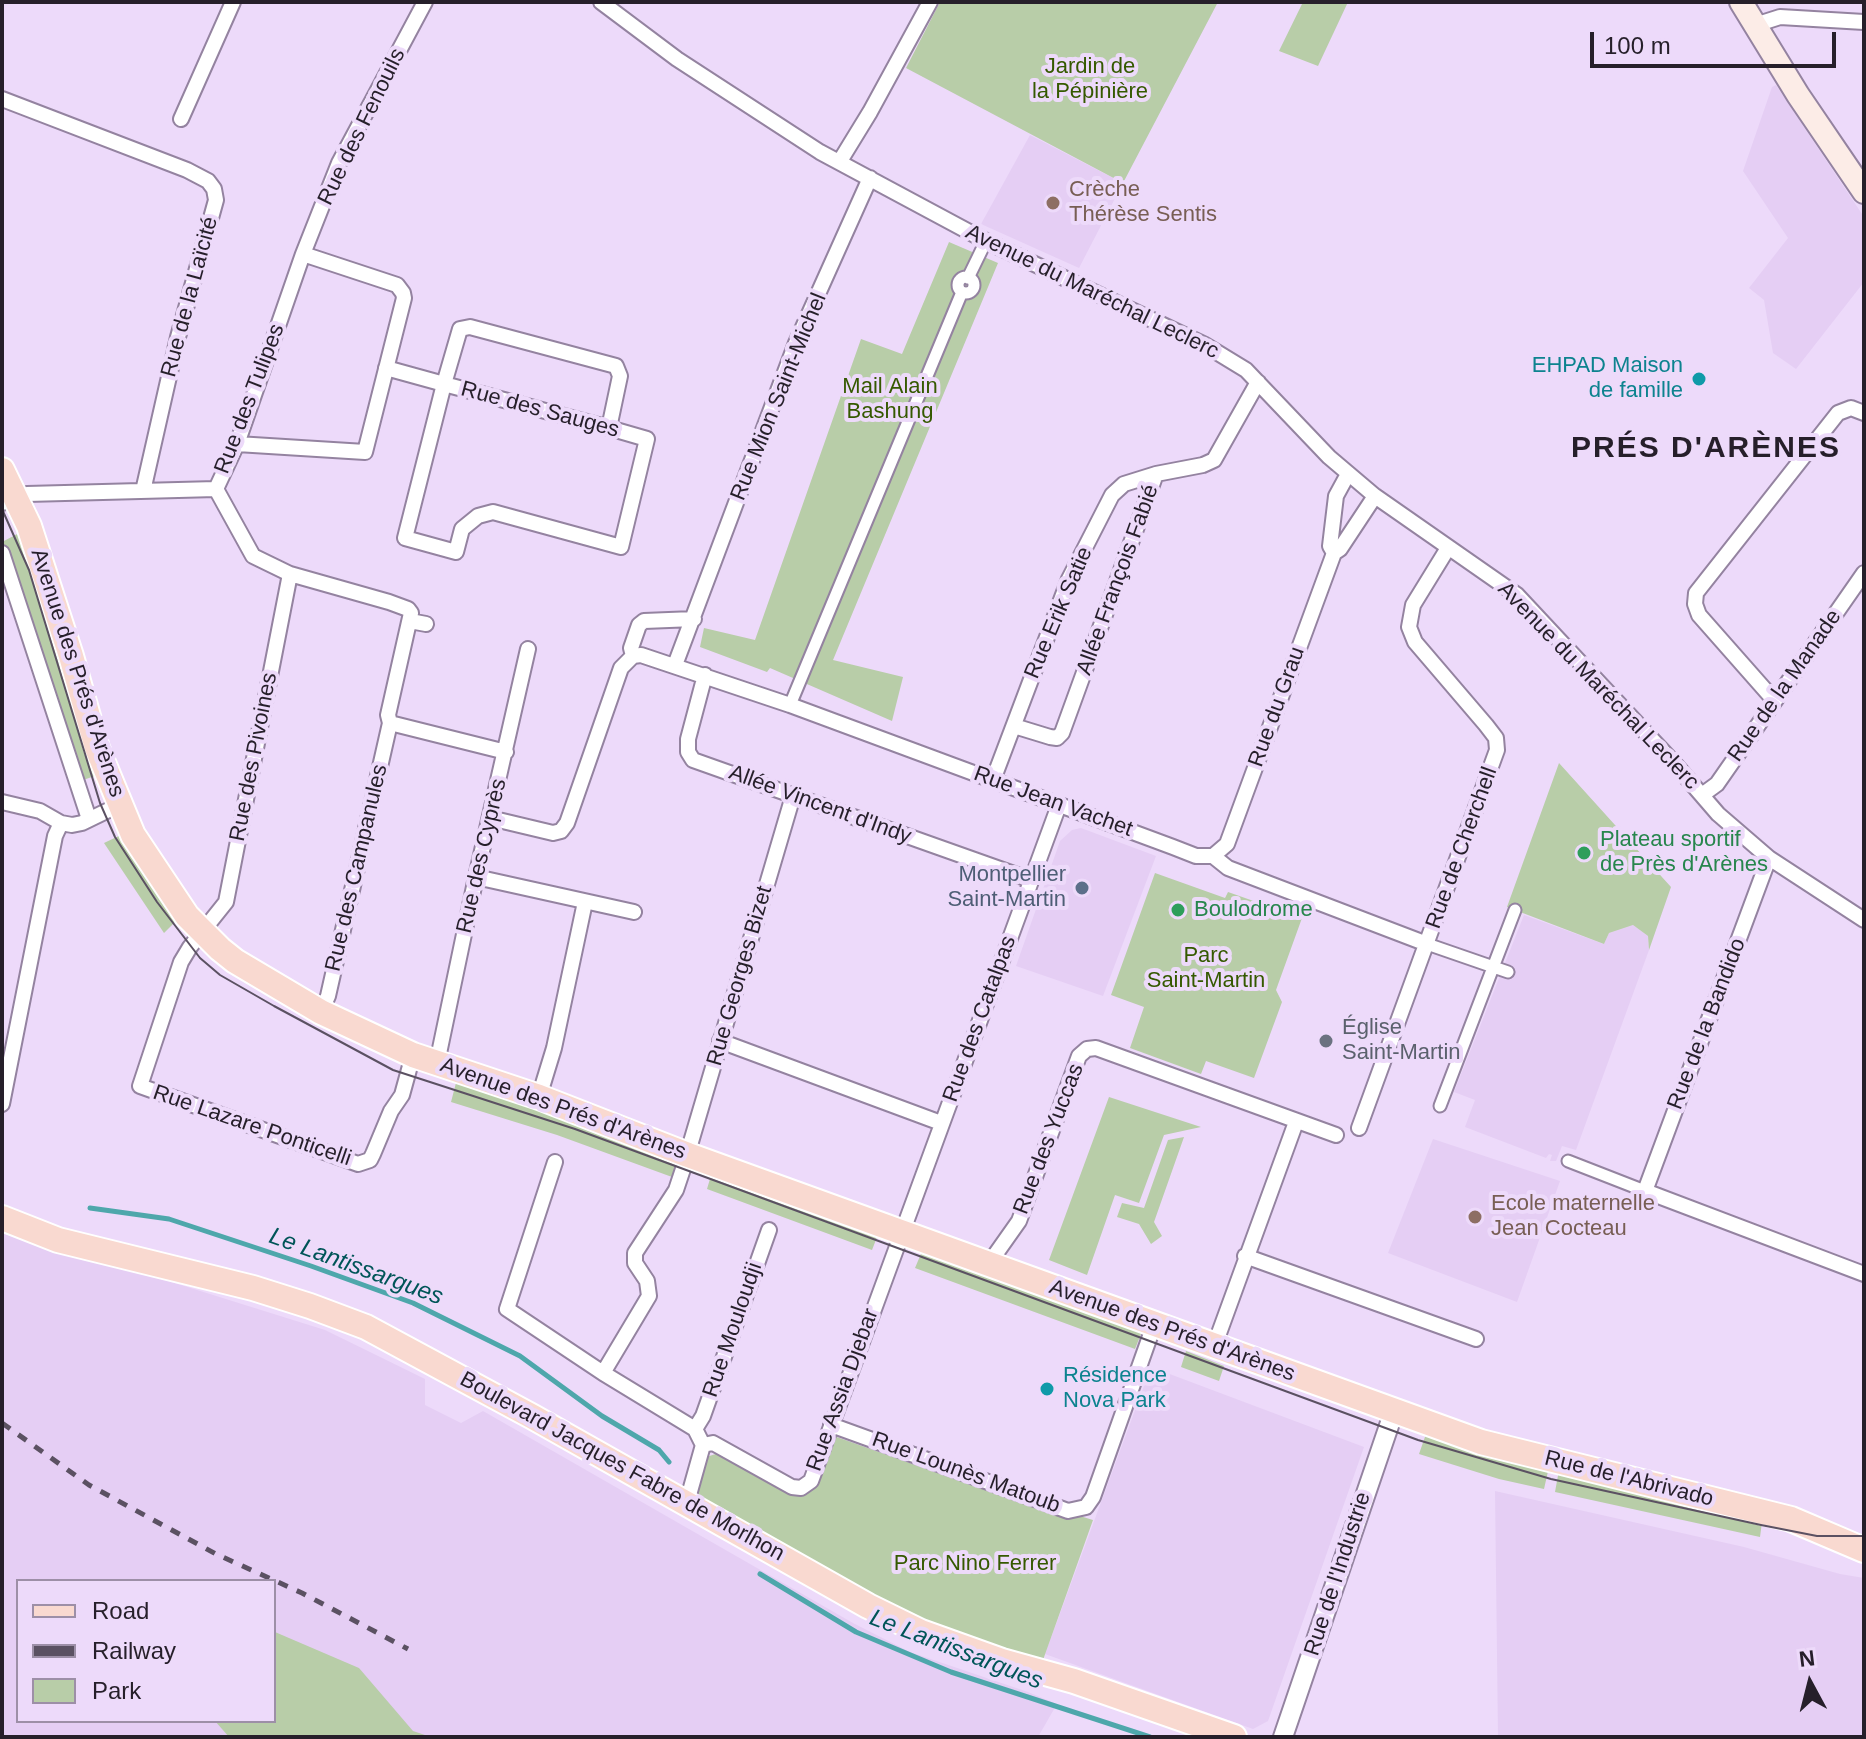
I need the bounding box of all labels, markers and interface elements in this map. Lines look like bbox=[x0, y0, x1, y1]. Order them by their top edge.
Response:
scale bar bbox=[1594, 16, 1840, 66]
text: 100 m bbox=[1604, 32, 1671, 59]
street label: Rue des Fenouils bbox=[313, 44, 411, 210]
park label: Jardin de la Pépinière bbox=[1032, 54, 1148, 106]
place label: Crèche Thérèse Sentis bbox=[1069, 177, 1217, 228]
marker: Crèche Thérèse Sentis bbox=[1044, 194, 1062, 212]
street label: Rue de la Laïcité bbox=[156, 214, 224, 380]
street label: Avenue du Maréchal Leclerc bbox=[961, 219, 1223, 365]
street label: Rue Mion Saint-Michel bbox=[725, 289, 833, 505]
street label: Rue des Tulipes bbox=[209, 320, 291, 478]
place label: EHPAD Maison de famille bbox=[1532, 353, 1683, 404]
marker: EHPAD Maison de famille bbox=[1690, 370, 1708, 388]
park label: Mail Alain Bashung bbox=[842, 374, 938, 426]
street label: Rue des Sauges bbox=[458, 376, 622, 444]
district label: PRÉS D'ARÈNES bbox=[1571, 431, 1841, 467]
street label: Allée François Fabié bbox=[1071, 481, 1165, 679]
street label: Rue Erik Satie bbox=[1019, 543, 1099, 683]
street label: Avenue des Prés d'Arènes bbox=[24, 546, 130, 800]
street label: Avenue du Maréchal Leclerc bbox=[1492, 577, 1704, 795]
street label: Rue de la Manade bbox=[1723, 605, 1847, 767]
street label: Rue du Grau bbox=[1243, 643, 1311, 771]
street label: Rue des Pivoines bbox=[225, 670, 283, 844]
street label: Allée Vincent d'Indy bbox=[725, 760, 915, 850]
street label: Rue Jean Vachet bbox=[970, 761, 1136, 843]
street label: Rue des Campanules bbox=[320, 762, 394, 974]
street label: Rue de Cherchell bbox=[1421, 764, 1503, 932]
street label: Rue des Cyprès bbox=[451, 776, 513, 936]
place label: Plateau sportif de Près d'Arènes bbox=[1600, 827, 1768, 878]
marker: Plateau sportif de Près d'Arènes bbox=[1575, 844, 1593, 862]
place label: Montpellier Saint-Martin bbox=[947, 862, 1066, 914]
marker: Montpellier Saint-Martin bbox=[1073, 879, 1091, 897]
street label: Rue Georges Bizet bbox=[702, 883, 778, 1069]
place label: Boulodrome bbox=[1194, 897, 1313, 923]
marker: Boulodrome bbox=[1169, 901, 1187, 919]
street label: Rue des Catalpas bbox=[938, 932, 1022, 1106]
street label: Rue de la Bandido bbox=[1662, 935, 1752, 1113]
park label: Parc Saint-Martin bbox=[1147, 943, 1265, 994]
place label: Église Saint-Martin bbox=[1342, 1015, 1461, 1066]
marker: Église Saint-Martin bbox=[1317, 1032, 1335, 1050]
street label: Avenue des Prés d'Arènes bbox=[437, 1052, 689, 1166]
street label: Rue des Yuccas bbox=[1008, 1060, 1090, 1218]
street label: Rue Lazare Ponticelli bbox=[149, 1080, 355, 1172]
place label: Ecole maternelle Jean Cocteau bbox=[1491, 1191, 1655, 1242]
marker: Ecole maternelle Jean Cocteau bbox=[1466, 1208, 1484, 1226]
water label: Le Lantissargues bbox=[265, 1222, 447, 1312]
street label: Rue Mouloudji bbox=[698, 1259, 768, 1401]
street label: Avenue des Prés d'Arènes bbox=[1046, 1274, 1298, 1388]
street label: Rue Assia Djebar bbox=[801, 1305, 885, 1475]
place label: Résidence Nova Park bbox=[1063, 1363, 1167, 1414]
street label: Boulevard Jacques Fabre de Morlhon bbox=[455, 1367, 789, 1567]
marker: Résidence Nova Park bbox=[1038, 1380, 1056, 1398]
street label: Rue Lounès Matoub bbox=[868, 1427, 1064, 1519]
street label: Rue de l'Abrivado bbox=[1542, 1445, 1716, 1513]
street label: Rue de l'Industrie bbox=[1299, 1489, 1377, 1659]
park label: Parc Nino Ferrer bbox=[894, 1551, 1056, 1577]
legend bbox=[16, 1579, 276, 1723]
text: Road bbox=[92, 1597, 149, 1624]
water label: Le Lantissargues bbox=[866, 1604, 1046, 1696]
text: Railway bbox=[92, 1637, 176, 1664]
north arrow bbox=[1770, 1643, 1850, 1723]
text: N bbox=[1798, 1645, 1816, 1672]
text: Park bbox=[92, 1677, 141, 1704]

